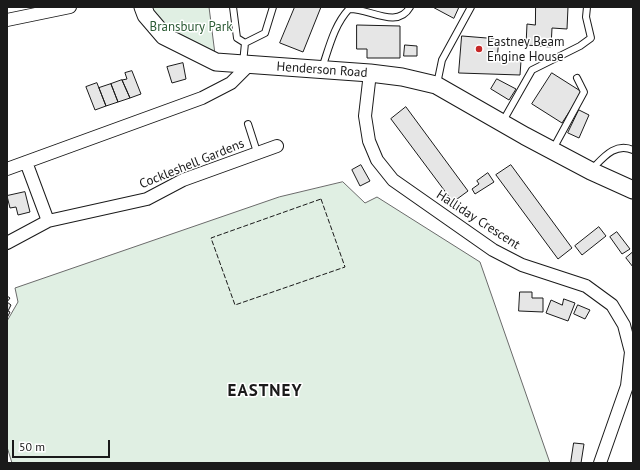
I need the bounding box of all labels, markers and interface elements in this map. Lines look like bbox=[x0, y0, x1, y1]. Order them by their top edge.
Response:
park label: Bransbury Park bbox=[150, 19, 232, 35]
place label: Eastney Beam Engine House bbox=[487, 34, 564, 65]
marker: Eastney Beam Engine House bbox=[474, 44, 484, 54]
street label: Henderson Road bbox=[276, 59, 368, 81]
street label: Cockleshell Gardens bbox=[137, 136, 247, 192]
street label: Halliday Crescent bbox=[433, 187, 523, 253]
district label: EASTNEY bbox=[228, 381, 302, 401]
scale bar bbox=[14, 432, 112, 458]
text: 50 m bbox=[19, 439, 45, 454]

